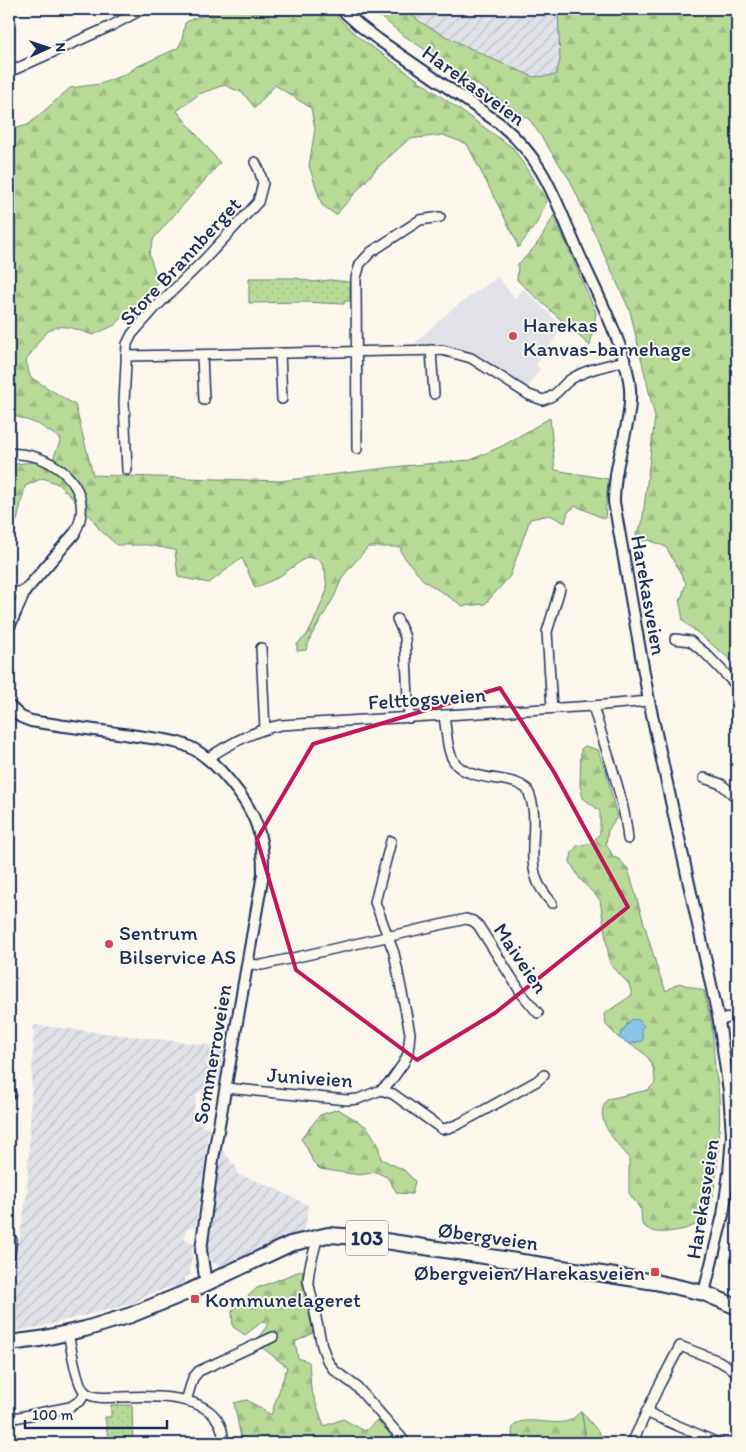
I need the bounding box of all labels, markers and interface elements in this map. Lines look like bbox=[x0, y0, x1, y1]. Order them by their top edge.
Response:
north arrow bbox=[22, 22, 72, 72]
street label: Harekasveien bbox=[418, 39, 530, 131]
text: N bbox=[52, 42, 69, 53]
street label: Store Brannberget bbox=[114, 192, 246, 330]
place label: Harekas Kanvas-barnehage bbox=[523, 312, 691, 361]
marker: Harekas Kanvas-barnehage bbox=[507, 330, 519, 342]
street label: Harekasveien bbox=[626, 533, 672, 657]
street label: Felttogsveien bbox=[367, 681, 487, 715]
street label: Maiveien bbox=[488, 918, 554, 998]
place label: Sentrum Bilservice AS bbox=[119, 920, 236, 969]
marker: Sentrum Bilservice AS bbox=[103, 938, 115, 950]
street label: Sommerroveien bbox=[187, 982, 237, 1126]
street label: Juniveien bbox=[266, 1062, 354, 1092]
street label: Harekasveien bbox=[680, 1137, 724, 1261]
street label: Øbergveien bbox=[436, 1217, 540, 1255]
road number: 103 bbox=[346, 1220, 388, 1256]
place label: Øbergveien/Harekasveien bbox=[414, 1260, 645, 1285]
marker: Øbergveien/Harekasveien bbox=[649, 1266, 661, 1278]
place label: Kommunelageret bbox=[205, 1287, 361, 1312]
marker: Kommunelageret bbox=[189, 1293, 201, 1305]
scale bar bbox=[25, 1397, 168, 1429]
text: 100 m bbox=[32, 1406, 74, 1424]

